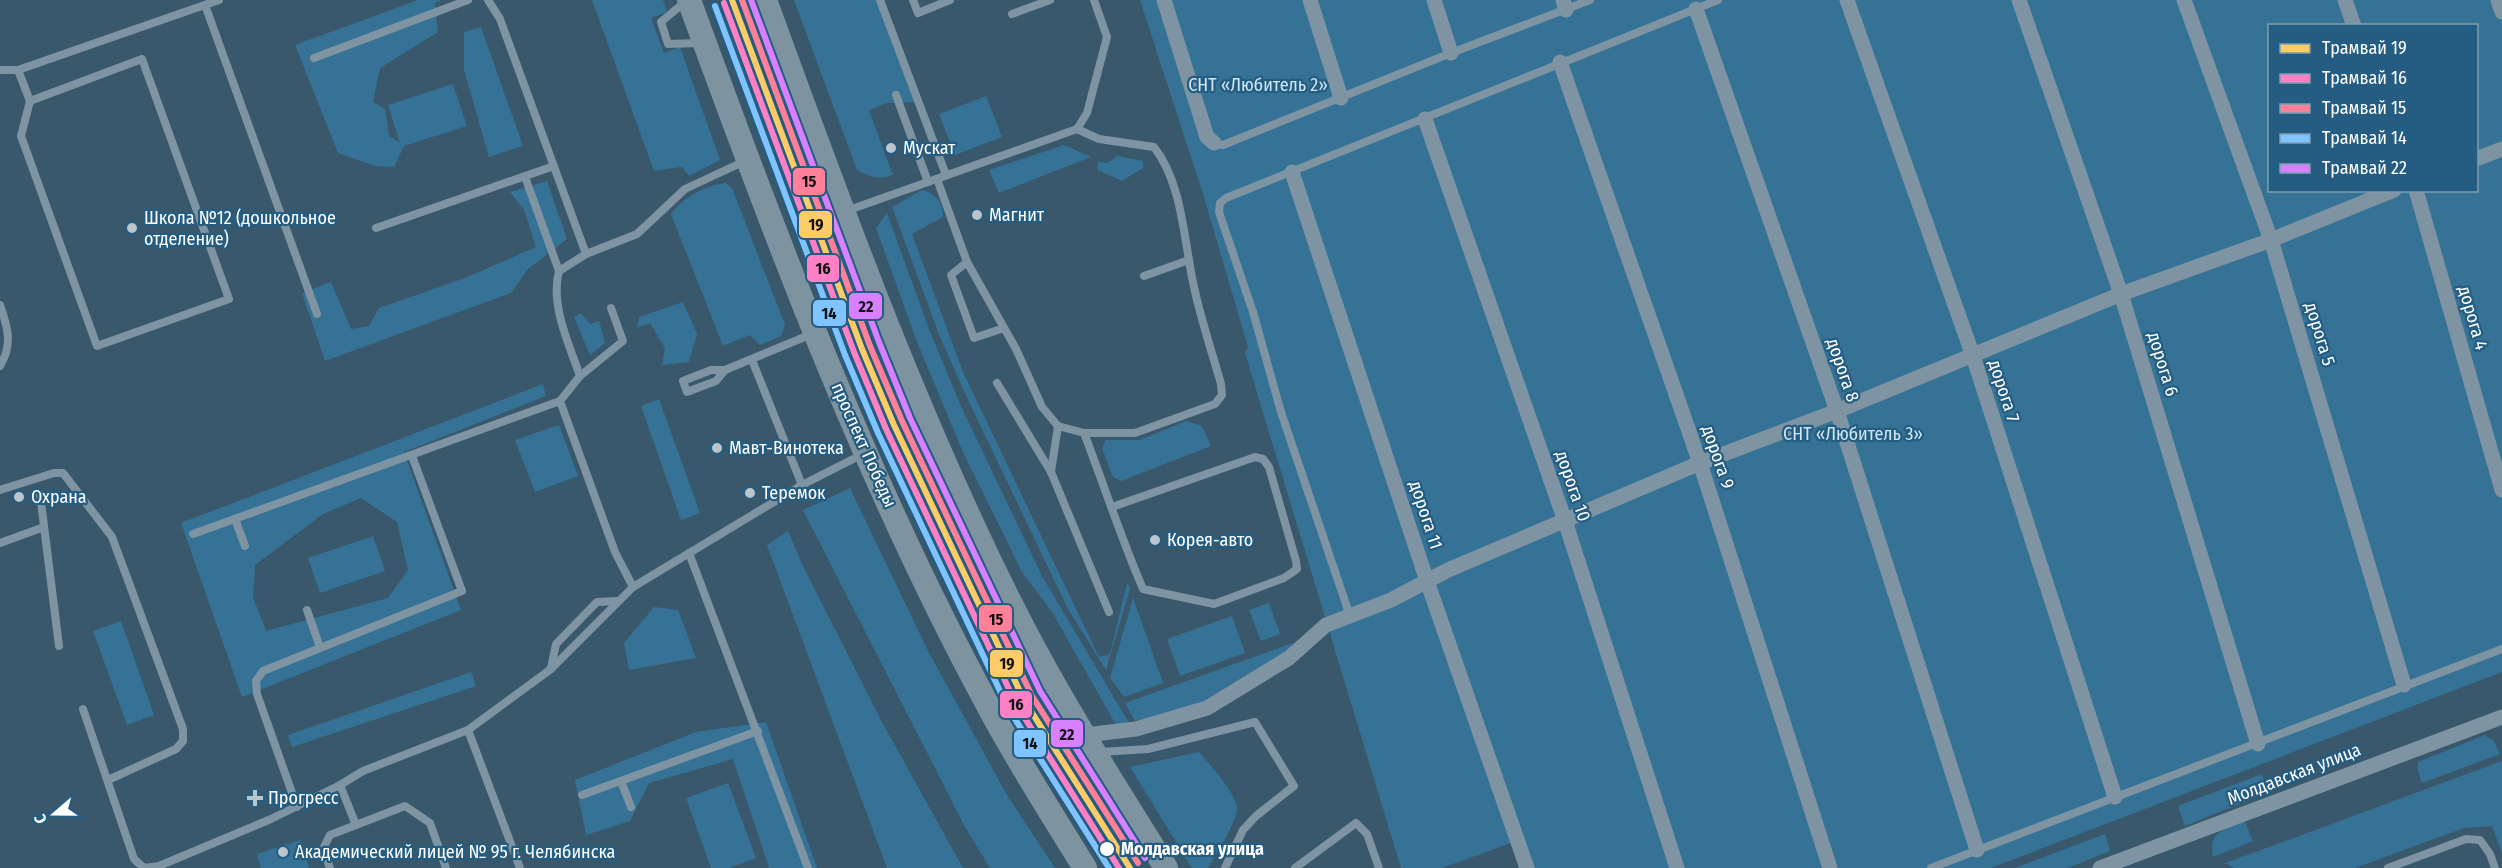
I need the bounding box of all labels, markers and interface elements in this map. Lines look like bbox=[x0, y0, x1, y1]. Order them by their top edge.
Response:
legend bbox=[2268, 24, 2478, 192]
text: Трамвай 19 bbox=[2322, 37, 2407, 59]
text: Трамвай 16 bbox=[2322, 67, 2407, 89]
park label: СНТ «Любитель 2» bbox=[1188, 74, 1328, 96]
text: Трамвай 15 bbox=[2322, 97, 2406, 119]
text: Трамвай 14 bbox=[2322, 127, 2407, 149]
place label: Мускат bbox=[903, 137, 956, 159]
marker: Мускат bbox=[884, 141, 898, 155]
text: Трамвай 22 bbox=[2322, 157, 2407, 179]
line badge: 15 bbox=[792, 167, 826, 196]
text: 15 bbox=[802, 172, 816, 191]
place label: Магнит bbox=[989, 204, 1045, 226]
place label: Школа №12 (дошкольное отделение) bbox=[144, 207, 336, 250]
marker: Магнит bbox=[970, 208, 984, 222]
line badge: 19 bbox=[798, 210, 833, 239]
text: 19 bbox=[808, 215, 824, 234]
marker: Школа №12 (дошкольное отделение) bbox=[125, 221, 139, 235]
line badge: 16 bbox=[806, 254, 840, 283]
text: 16 bbox=[815, 259, 831, 278]
street label: дорога 4 bbox=[2453, 283, 2493, 353]
line badge: 22 bbox=[848, 292, 883, 320]
text: 22 bbox=[858, 297, 874, 316]
line badge: 14 bbox=[812, 299, 847, 327]
street label: дорога 5 bbox=[2300, 300, 2340, 368]
text: 14 bbox=[822, 304, 837, 323]
street label: дорога 6 bbox=[2143, 329, 2183, 399]
street label: дорога 8 bbox=[1822, 335, 1864, 405]
street label: дорога 7 bbox=[1984, 357, 2024, 425]
street label: проспект Победы bbox=[827, 379, 901, 511]
street label: дорога 9 bbox=[1697, 422, 1739, 492]
park label: СНТ «Любитель 3» bbox=[1783, 423, 1923, 445]
place label: Мавт-Винотека bbox=[729, 437, 844, 459]
marker: Мавт-Винотека bbox=[710, 441, 724, 455]
street label: дорога 10 bbox=[1551, 448, 1595, 524]
street label: дорога 11 bbox=[1405, 478, 1447, 552]
place label: Теремок bbox=[762, 482, 826, 504]
place label: Охрана bbox=[31, 486, 87, 508]
marker: Теремок bbox=[743, 486, 757, 500]
marker: Охрана bbox=[12, 490, 26, 504]
place label: Корея-авто bbox=[1167, 529, 1253, 551]
marker: Корея-авто bbox=[1148, 533, 1162, 547]
line badge: 15 bbox=[978, 604, 1013, 633]
text: 15 bbox=[989, 610, 1003, 629]
line badge: 19 bbox=[989, 649, 1024, 678]
text: 19 bbox=[999, 654, 1015, 673]
line badge: 16 bbox=[999, 690, 1033, 719]
text: 16 bbox=[1008, 695, 1024, 714]
line badge: 22 bbox=[1050, 719, 1084, 748]
text: 22 bbox=[1059, 725, 1075, 744]
line badge: 14 bbox=[1013, 729, 1047, 758]
text: 14 bbox=[1023, 734, 1038, 753]
street label: Молдавская улица bbox=[2224, 738, 2364, 810]
north arrow bbox=[24, 784, 84, 844]
place label: Прогресс bbox=[268, 787, 339, 809]
marker: Прогресс bbox=[246, 789, 264, 807]
text: С bbox=[30, 811, 51, 826]
place label: Молдавская улица bbox=[1121, 838, 1264, 860]
marker: Молдавская улица bbox=[1098, 840, 1116, 858]
place label: Академический лицей № 95 г. Челябинска bbox=[295, 841, 616, 863]
marker: Академический лицей № 95 г. Челябинска bbox=[276, 845, 290, 859]

